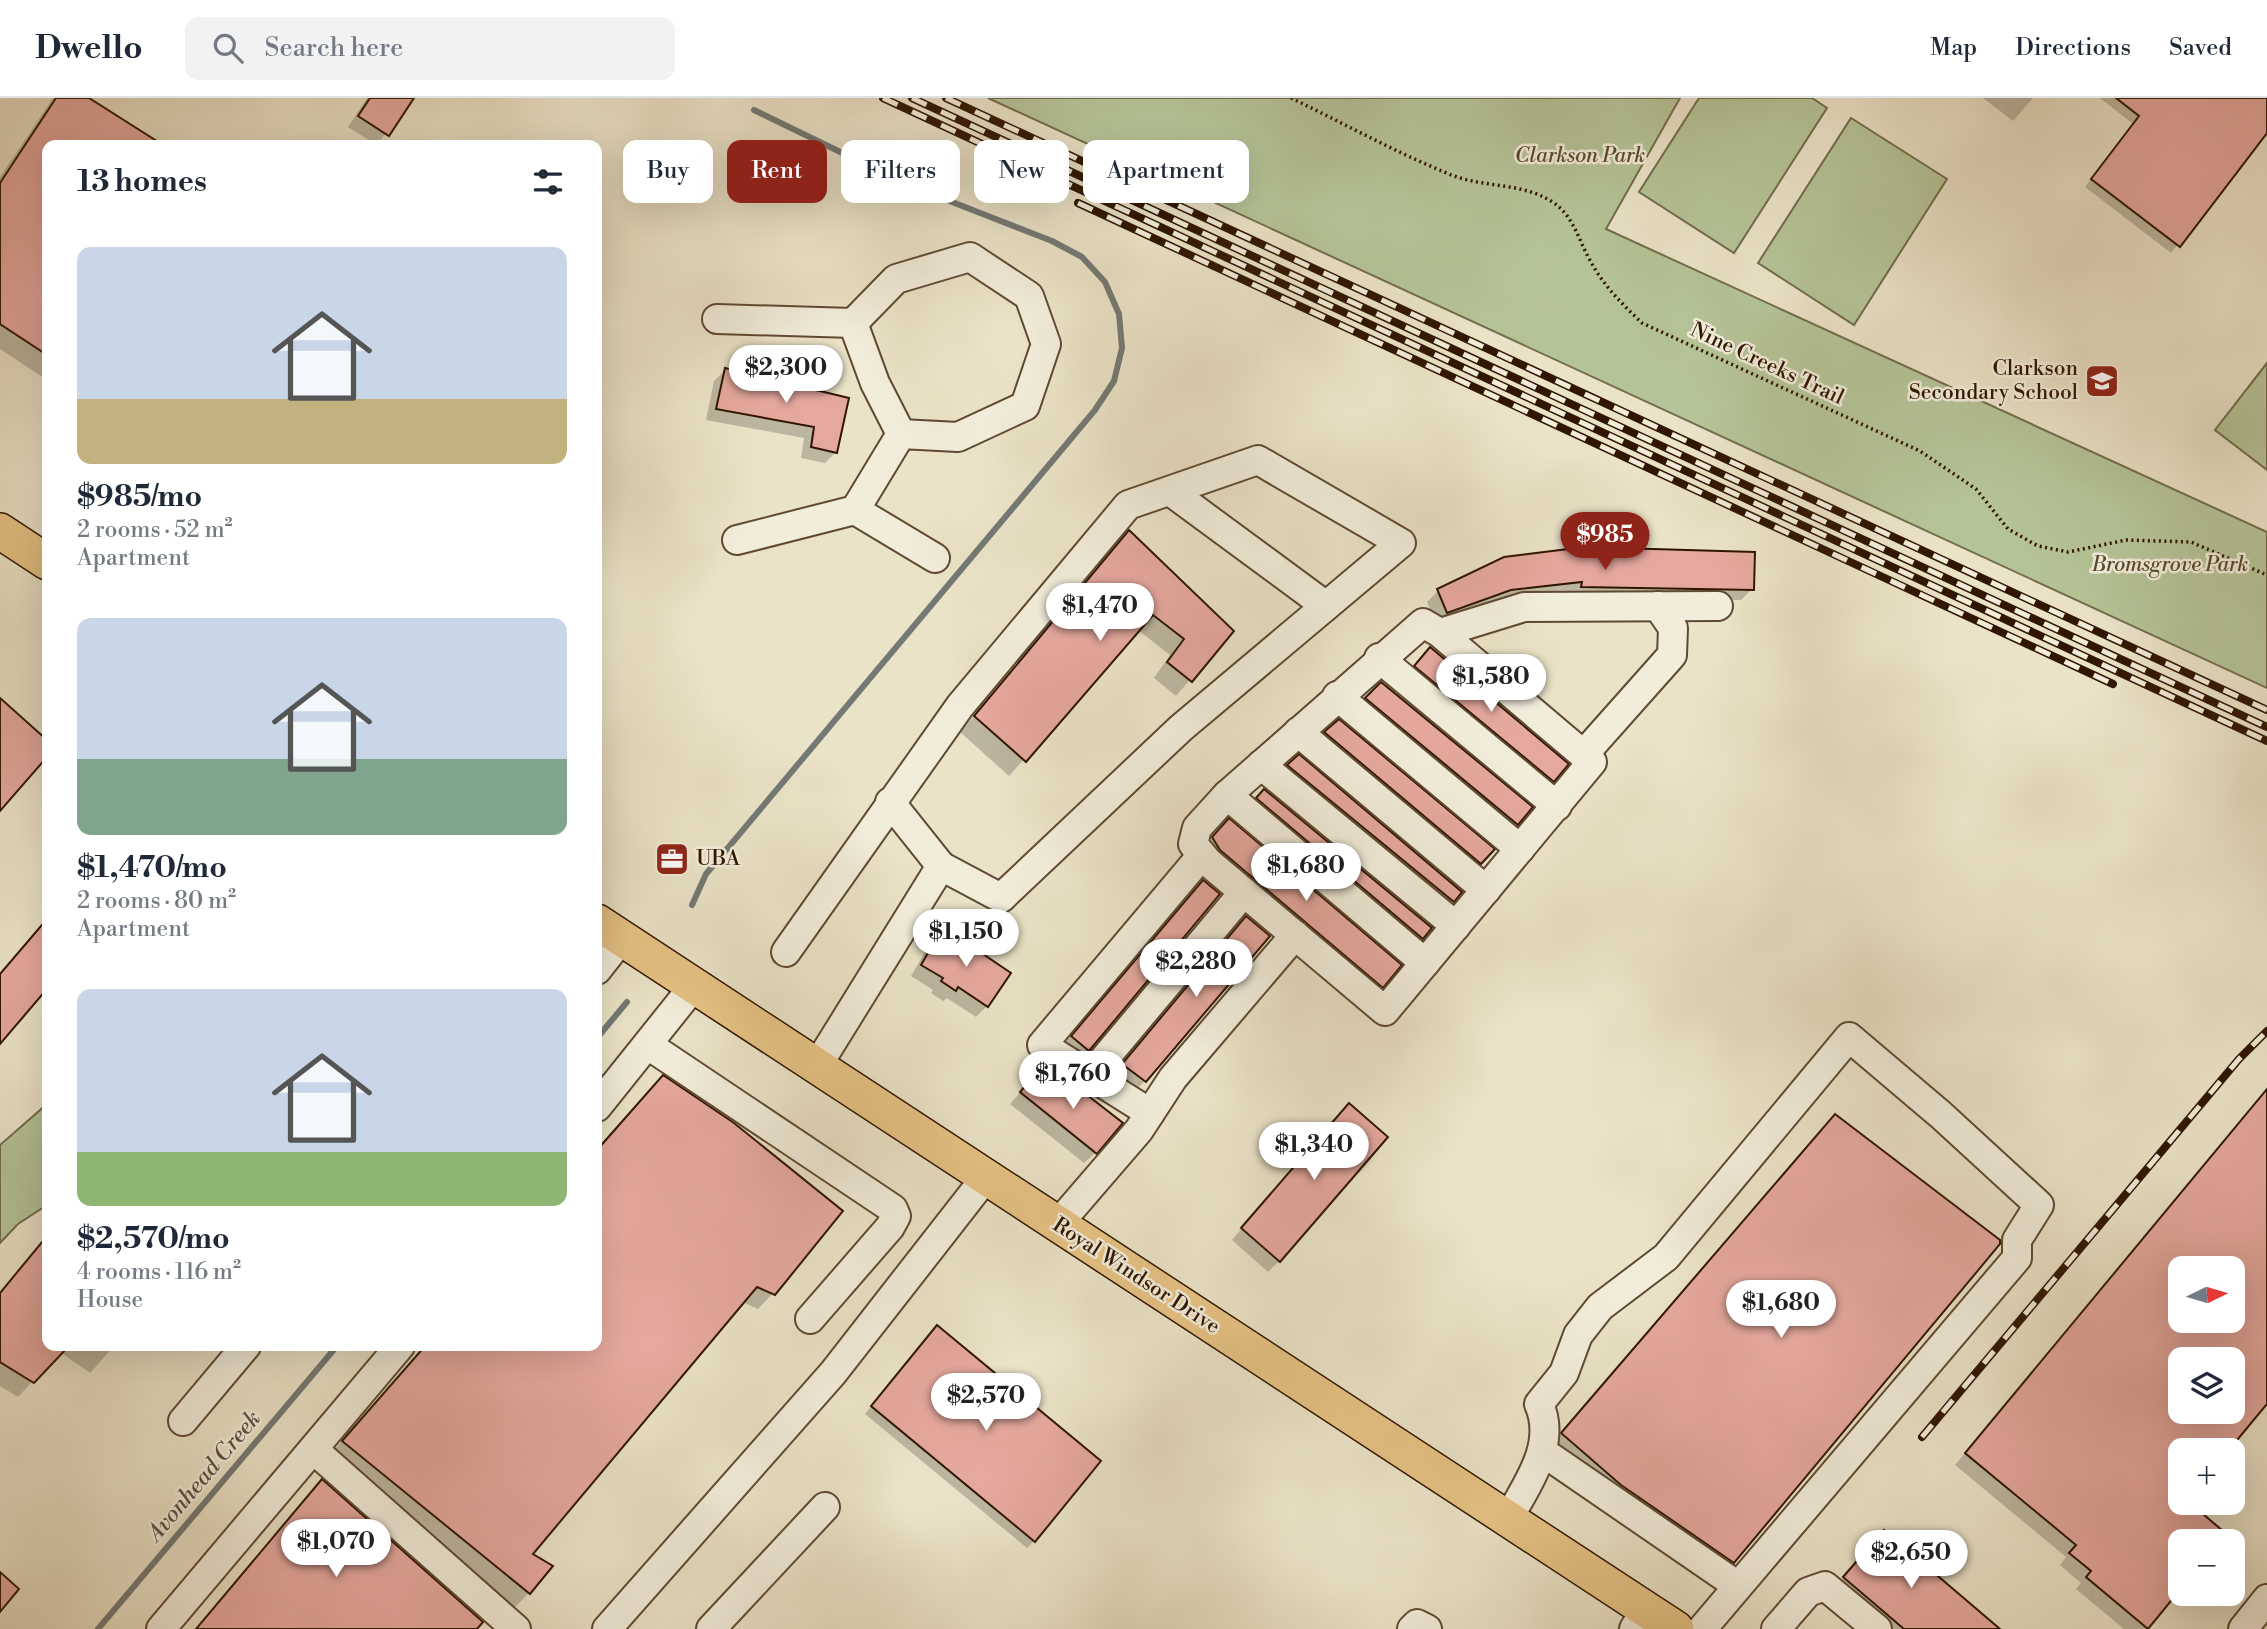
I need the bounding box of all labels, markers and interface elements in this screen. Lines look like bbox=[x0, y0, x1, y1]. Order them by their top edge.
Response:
search box bbox=[185, 17, 675, 80]
text: Dwello bbox=[35, 28, 143, 69]
icon: search bbox=[209, 29, 247, 67]
text: Search here bbox=[265, 32, 403, 64]
text: Map bbox=[1930, 33, 1977, 63]
text: Directions bbox=[2015, 33, 2131, 63]
text: Saved bbox=[2169, 33, 2232, 63]
chip: Buy bbox=[623, 140, 713, 203]
chip: Rent bbox=[727, 140, 827, 203]
chip: Filters bbox=[841, 140, 960, 203]
chip: New bbox=[974, 140, 1069, 203]
chip: Apartment bbox=[1083, 140, 1249, 203]
park label: Clarkson Park bbox=[1515, 143, 1645, 169]
text: 13 homes bbox=[77, 163, 207, 201]
icon: filters bbox=[529, 163, 567, 201]
icon: home bbox=[259, 293, 385, 419]
street label: Nine Creeks Trail bbox=[1686, 317, 1848, 411]
pin: $2,300 bbox=[729, 345, 843, 405]
text: $2,300 bbox=[745, 354, 827, 382]
place label: Clarkson Secondary School bbox=[1909, 356, 2078, 406]
school or university icon: Clarkson Secondary School bbox=[2083, 362, 2121, 400]
text: $985/mo bbox=[77, 478, 202, 516]
pin: $985 bbox=[1564, 512, 1646, 572]
text: 2 rooms · 52 m² bbox=[77, 516, 233, 544]
text: $985 bbox=[1576, 521, 1634, 549]
text: Apartment bbox=[77, 544, 190, 572]
park label: Bromsgrove Park bbox=[2091, 552, 2248, 578]
pin: $1,470 bbox=[1043, 584, 1157, 643]
text: $1,470 bbox=[1062, 592, 1138, 620]
pin: $1,580 bbox=[1434, 654, 1548, 714]
text: $1,580 bbox=[1452, 663, 1530, 691]
icon: home bbox=[259, 664, 385, 790]
office icon: UBA bbox=[653, 840, 691, 878]
pin: $1,680 bbox=[1249, 844, 1363, 903]
place label: UBA bbox=[696, 846, 741, 872]
text: $1,470/mo bbox=[77, 849, 227, 887]
text: $1,680 bbox=[1267, 852, 1345, 880]
text: 2 rooms · 80 m² bbox=[77, 887, 236, 915]
pin: $1,150 bbox=[909, 910, 1023, 969]
text: Apartment bbox=[77, 915, 190, 943]
text: $1,150 bbox=[929, 918, 1003, 946]
pin: $2,280 bbox=[1139, 940, 1253, 999]
text: $2,280 bbox=[1156, 948, 1236, 976]
icon: home bbox=[259, 1035, 385, 1161]
pin: $1,760 bbox=[1016, 1052, 1130, 1111]
text: $1,760 bbox=[1035, 1060, 1111, 1088]
pin: $1,340 bbox=[1257, 1122, 1371, 1182]
text: $1,340 bbox=[1275, 1131, 1353, 1159]
street label: Royal Windsor Drive bbox=[1047, 1212, 1225, 1340]
text: $2,570/mo bbox=[77, 1220, 230, 1258]
north arrow bbox=[2168, 1256, 2245, 1334]
map controls bbox=[2168, 1256, 2245, 1606]
text: 4 rooms · 116 m² bbox=[77, 1258, 241, 1286]
pin: $1,680 bbox=[1724, 1280, 1838, 1340]
text: House bbox=[77, 1286, 143, 1314]
text: $1,680 bbox=[1742, 1289, 1820, 1317]
button: layers bbox=[2168, 1347, 2245, 1424]
pin: $2,570 bbox=[929, 1374, 1043, 1433]
text: $2,570 bbox=[947, 1382, 1025, 1410]
water label: Avonhead Creek bbox=[139, 1405, 267, 1549]
button: + bbox=[2168, 1438, 2245, 1515]
pin: $1,070 bbox=[279, 1520, 393, 1579]
text: $1,070 bbox=[297, 1528, 375, 1556]
button: − bbox=[2168, 1529, 2245, 1606]
pin: $2,650 bbox=[1854, 1530, 1968, 1590]
text: $2,650 bbox=[1871, 1539, 1951, 1567]

